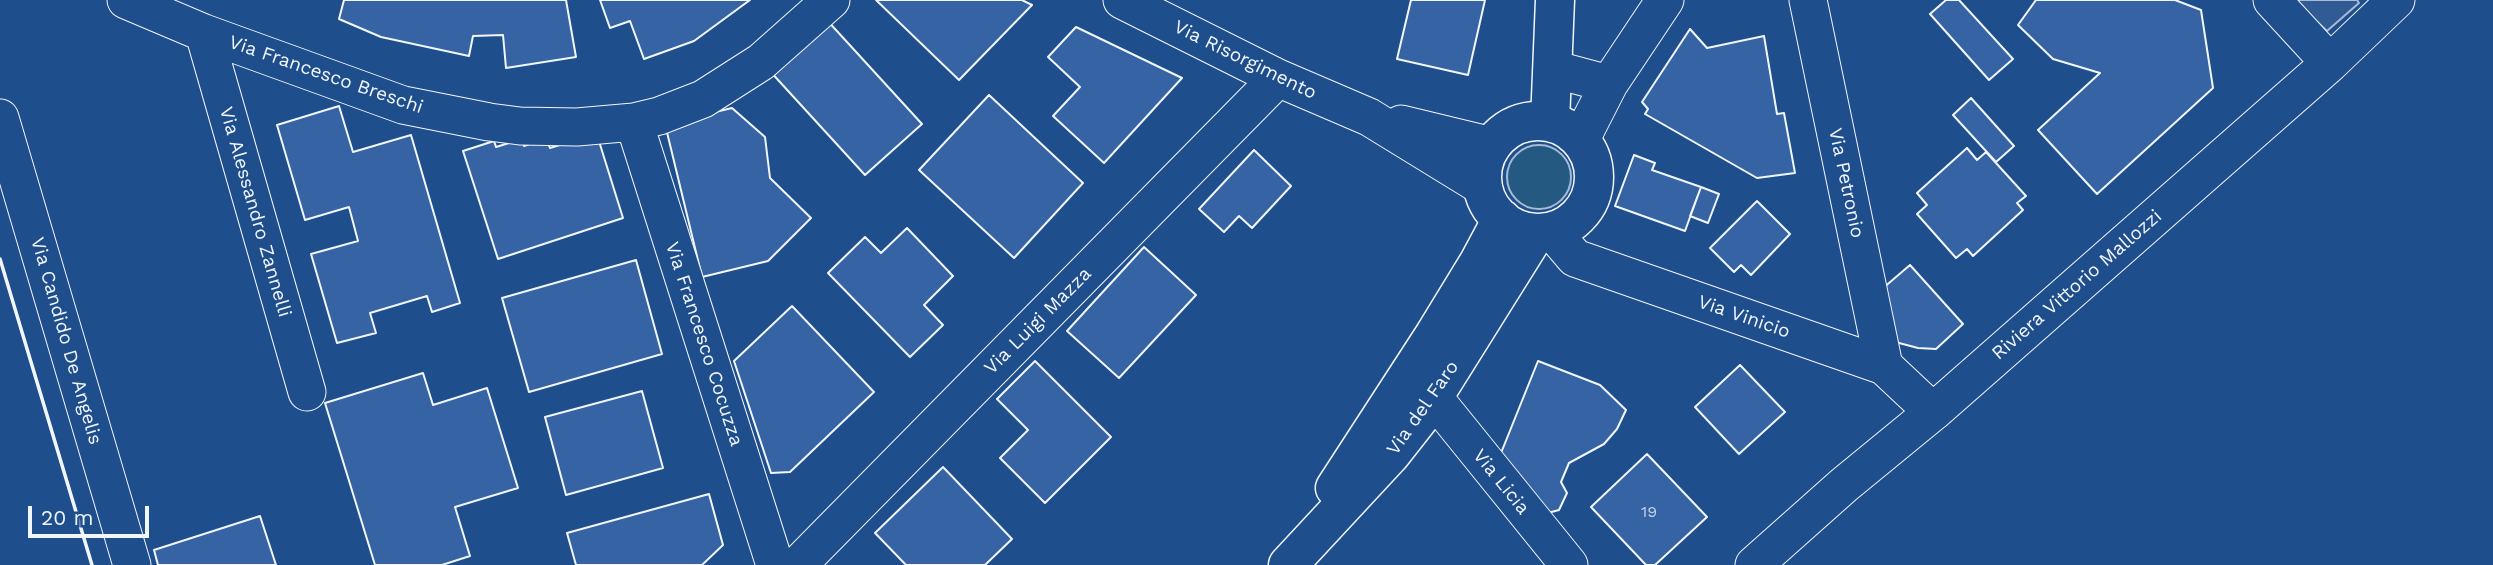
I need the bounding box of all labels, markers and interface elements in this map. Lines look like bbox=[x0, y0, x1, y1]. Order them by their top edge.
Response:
street label: Via Risorgimento bbox=[1170, 16, 1320, 104]
street label: Via Francesco Breschi bbox=[226, 31, 426, 119]
street label: Via Alessandro Zannelli bbox=[214, 104, 296, 320]
street label: Via Petronio bbox=[1823, 126, 1869, 240]
street label: Riviera Vittorio Mallozzi bbox=[1987, 205, 2167, 365]
street label: Via Candido De Angelis bbox=[26, 235, 106, 447]
street label: Via Francesco Cocuzza bbox=[660, 239, 748, 449]
street label: Via Luigi Mazza bbox=[980, 263, 1096, 379]
street label: Via Vinicio bbox=[1695, 291, 1793, 343]
street label: Via del Faro bbox=[1382, 356, 1464, 460]
street label: Via Licia bbox=[1468, 445, 1534, 519]
scale bar bbox=[32, 491, 152, 536]
house number: 19 bbox=[1641, 502, 1657, 522]
text: 20 m bbox=[41, 505, 93, 530]

